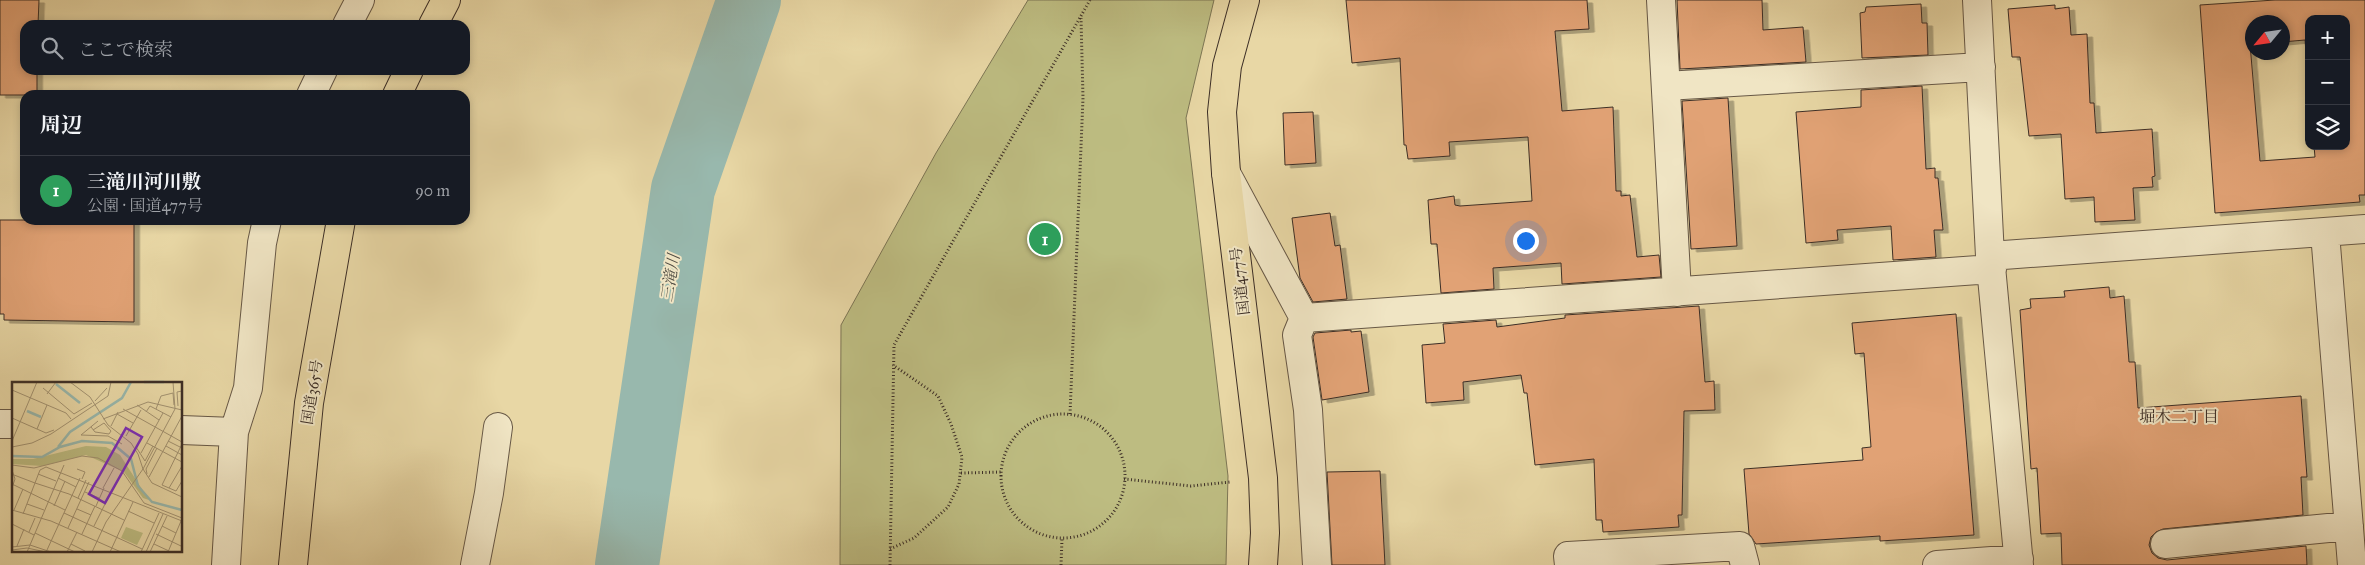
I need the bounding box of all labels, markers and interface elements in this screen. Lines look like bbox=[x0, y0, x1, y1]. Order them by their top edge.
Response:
north arrow bbox=[2245, 15, 2290, 60]
map controls bbox=[2305, 15, 2350, 150]
button: + bbox=[2305, 15, 2350, 60]
search box bbox=[20, 20, 470, 75]
icon: search bbox=[38, 34, 66, 62]
text: ここで検索 bbox=[78, 38, 173, 61]
button: − bbox=[2305, 60, 2350, 105]
button: layers bbox=[2305, 105, 2350, 150]
text: 周辺 bbox=[40, 112, 82, 138]
text: 三滝川河川敷 bbox=[87, 170, 201, 193]
text: 1 bbox=[53, 181, 59, 200]
text: 90 m bbox=[415, 181, 450, 200]
text: 公園 · 国道477号 bbox=[87, 196, 203, 215]
pin: 1 bbox=[1029, 220, 1061, 258]
your location bbox=[1513, 228, 1539, 254]
street label: 国道477号 bbox=[1227, 246, 1253, 316]
water label: 三滝川 bbox=[657, 251, 683, 303]
street label: 国道365号 bbox=[298, 358, 326, 426]
inset map bbox=[12, 382, 182, 552]
district label: 堀木二丁目 bbox=[2139, 407, 2219, 426]

